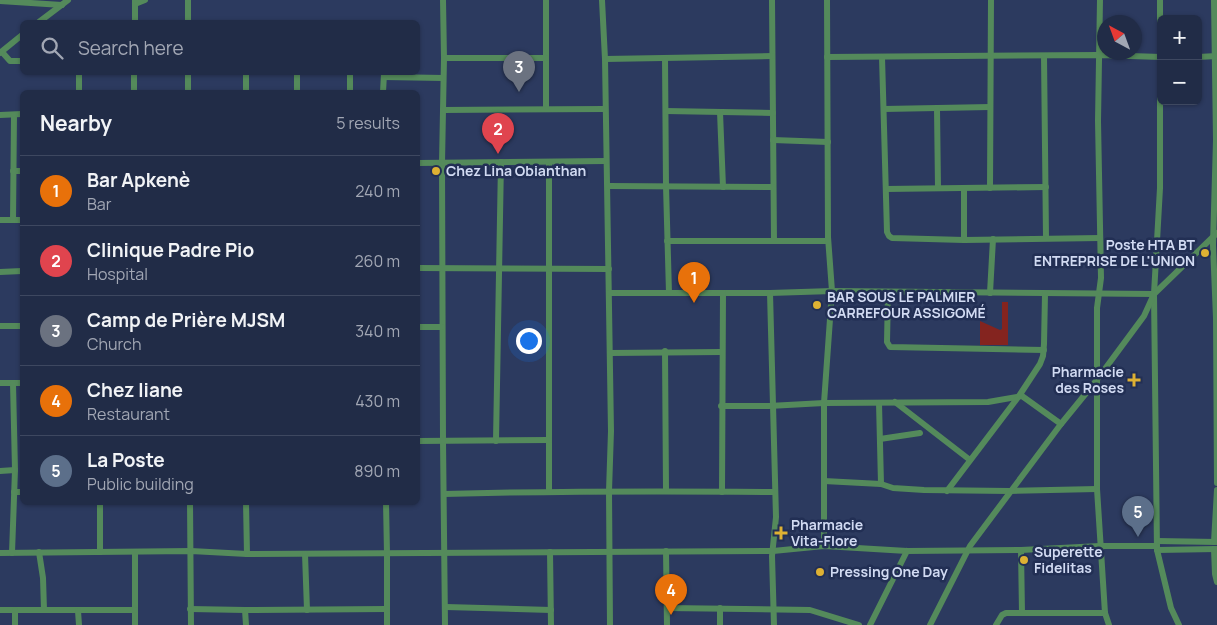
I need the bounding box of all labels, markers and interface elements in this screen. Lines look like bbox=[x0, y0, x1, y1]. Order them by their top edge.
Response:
north arrow bbox=[1097, 15, 1142, 60]
map controls bbox=[1157, 15, 1202, 105]
button: + bbox=[1157, 15, 1202, 60]
search box bbox=[20, 20, 420, 75]
icon: search bbox=[38, 34, 66, 62]
text: Search here bbox=[78, 35, 184, 61]
pin: 3 bbox=[503, 51, 535, 92]
button: − bbox=[1157, 60, 1202, 105]
text: Nearby bbox=[40, 109, 112, 137]
text: 5 results bbox=[336, 112, 400, 134]
pin: 2 bbox=[482, 113, 514, 154]
place label: Chez Lina Obianthan bbox=[446, 161, 586, 180]
marker: Chez Lina Obianthan bbox=[430, 165, 442, 177]
text: Bar Apkenè bbox=[87, 167, 190, 193]
text: 1 bbox=[52, 180, 60, 202]
text: 240 m bbox=[355, 180, 400, 202]
text: Bar bbox=[87, 193, 111, 215]
place label: Poste HTA BT ENTREPRISE DE L'UNION bbox=[1034, 235, 1195, 270]
text: Clinique Padre Pio bbox=[87, 237, 254, 263]
marker: Poste HTA BT ENTREPRISE DE L'UNION bbox=[1199, 247, 1211, 259]
text: 2 bbox=[51, 250, 61, 272]
text: 260 m bbox=[354, 250, 400, 272]
pin: 1 bbox=[678, 262, 710, 303]
text: Hospital bbox=[87, 263, 148, 285]
place label: BAR SOUS LE PALMIER CARREFOUR ASSIGOMÉ bbox=[827, 287, 986, 322]
marker: BAR SOUS LE PALMIER CARREFOUR ASSIGOMÉ bbox=[811, 299, 823, 311]
text: Camp de Prière MJSM bbox=[87, 307, 285, 333]
text: 3 bbox=[51, 320, 61, 342]
text: 340 m bbox=[355, 320, 400, 342]
your location bbox=[516, 328, 542, 354]
text: Church bbox=[87, 333, 141, 355]
place label: Pharmacie des Roses bbox=[1052, 362, 1124, 397]
marker: Pharmacie des Roses bbox=[1128, 374, 1140, 386]
text: Chez liane bbox=[87, 377, 183, 403]
text: 4 bbox=[51, 390, 61, 412]
text: 430 m bbox=[355, 390, 400, 412]
text: Restaurant bbox=[87, 403, 170, 425]
text: La Poste bbox=[87, 447, 165, 473]
text: 5 bbox=[51, 460, 61, 482]
text: 890 m bbox=[354, 460, 400, 482]
text: Public building bbox=[87, 473, 194, 495]
pin: 5 bbox=[1122, 496, 1154, 537]
place label: Pharmacie Vita-Flore bbox=[791, 515, 863, 550]
marker: Pharmacie Vita-Flore bbox=[775, 527, 787, 539]
place label: Superette Fidelitas bbox=[1034, 542, 1103, 577]
marker: Superette Fidelitas bbox=[1018, 554, 1030, 566]
place label: Pressing One Day bbox=[830, 562, 948, 581]
marker: Pressing One Day bbox=[814, 566, 826, 578]
pin: 4 bbox=[655, 574, 687, 615]

